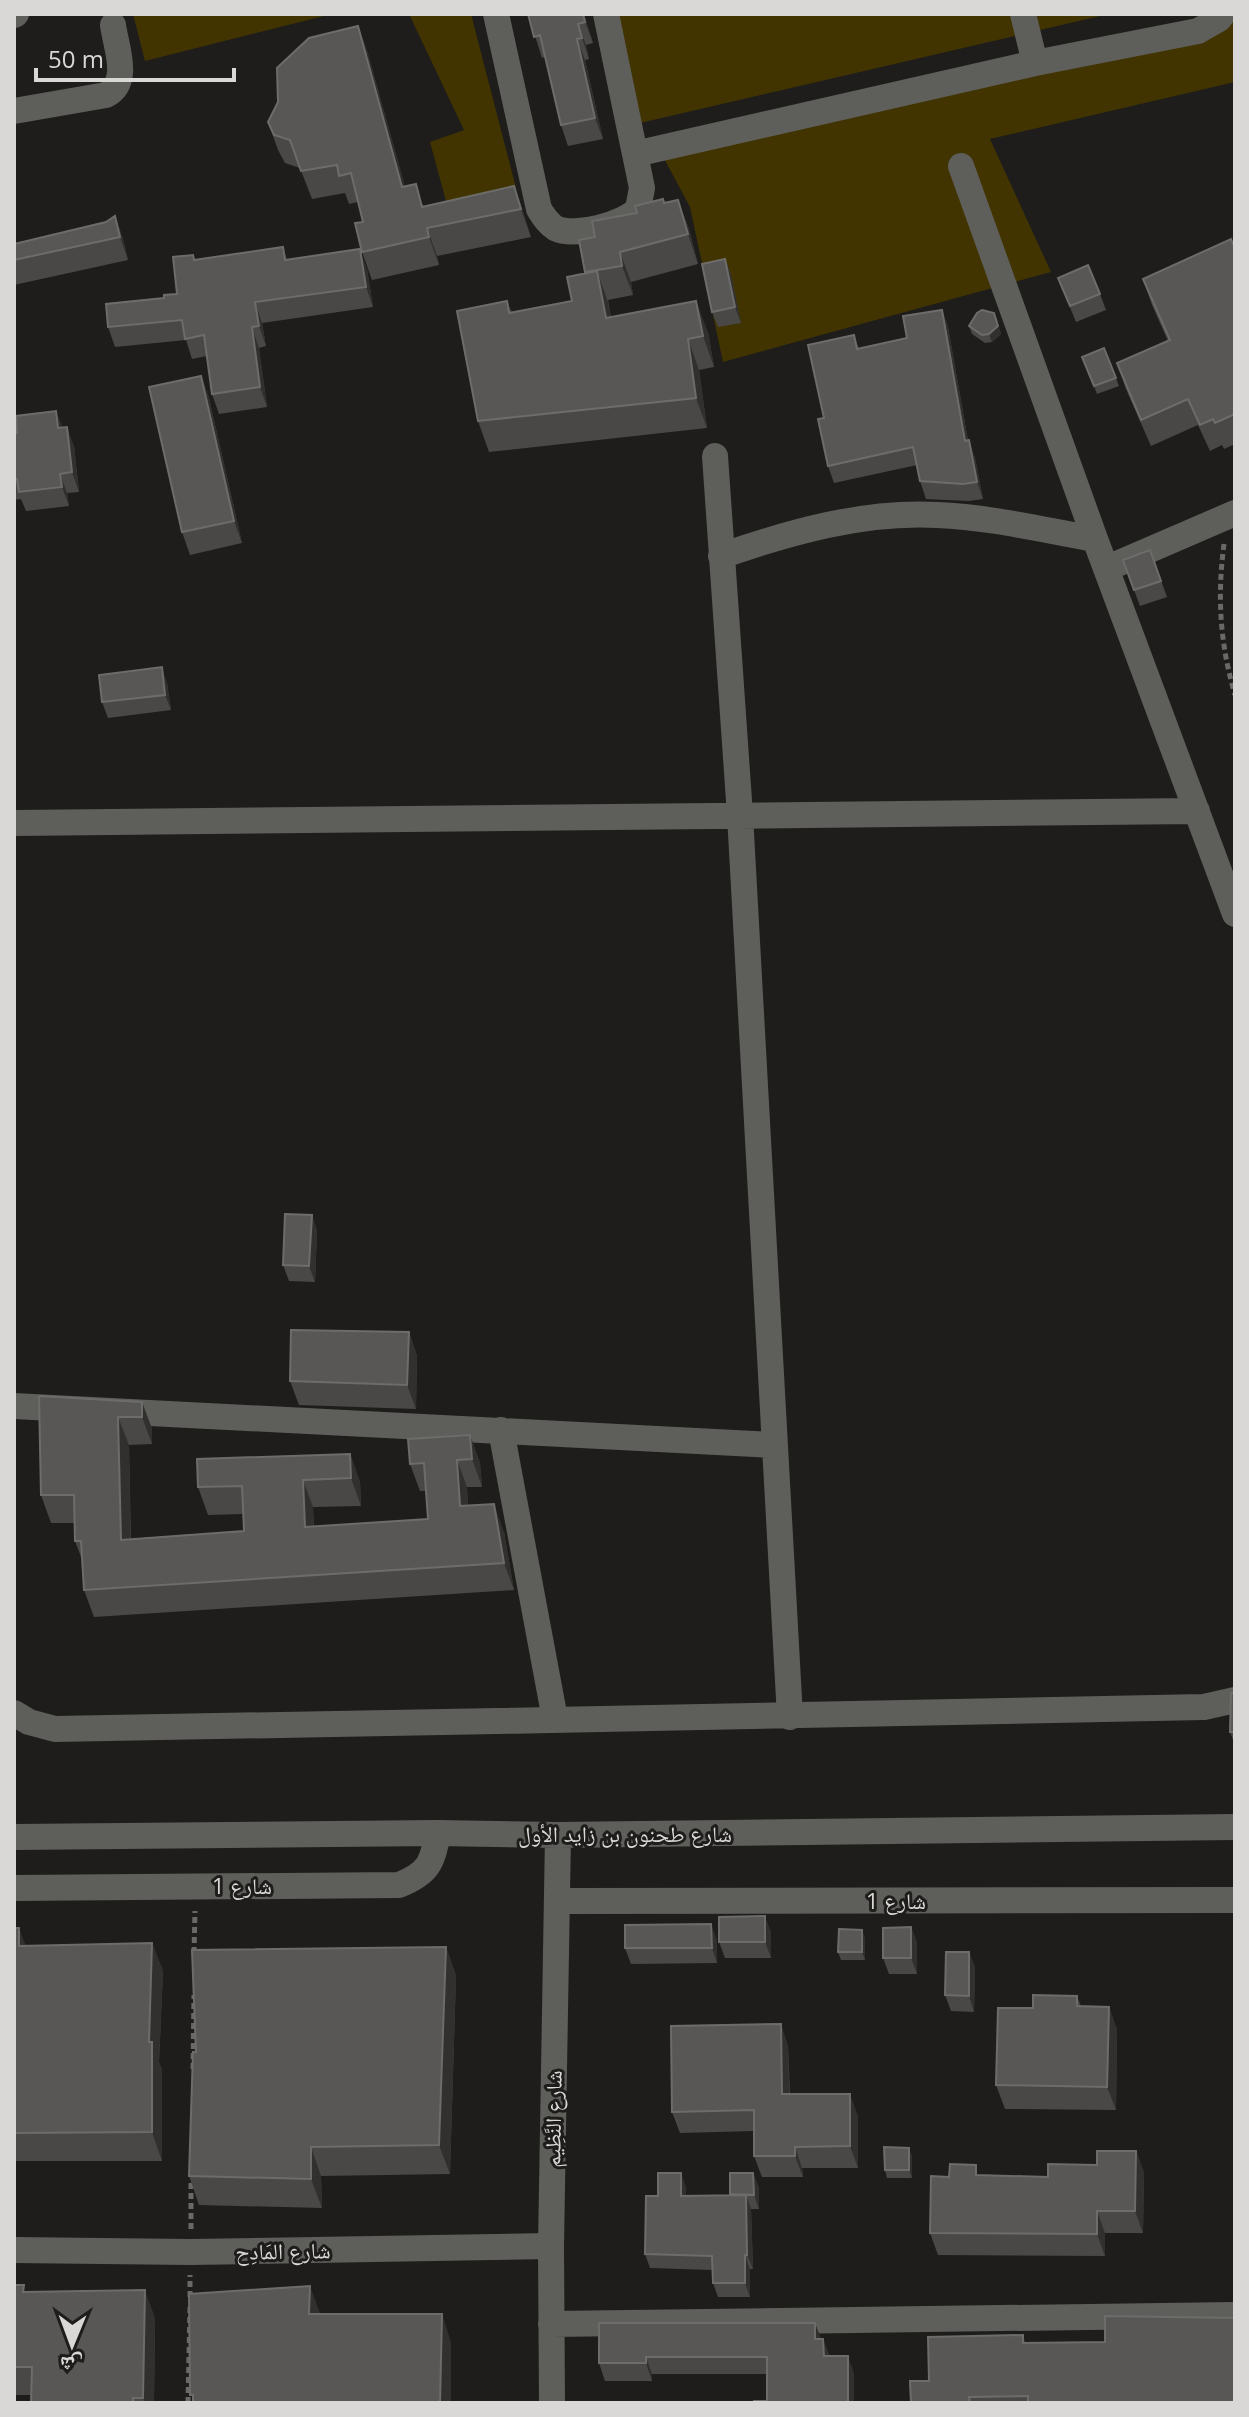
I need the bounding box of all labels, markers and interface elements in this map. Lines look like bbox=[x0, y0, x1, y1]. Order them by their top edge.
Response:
scale bar bbox=[36, 32, 234, 82]
text: 50 m bbox=[48, 42, 104, 75]
street label: شارع طحنون بن زايد الأول bbox=[518, 1818, 732, 1848]
street label: شارع 1 bbox=[212, 1870, 272, 1900]
street label: شارع 1 bbox=[866, 1885, 926, 1915]
street label: شارع النَّظِيم bbox=[536, 2070, 569, 2168]
street label: شارع المَادِح bbox=[235, 2234, 331, 2266]
north arrow bbox=[32, 2305, 112, 2385]
text: ش bbox=[60, 2351, 84, 2381]

